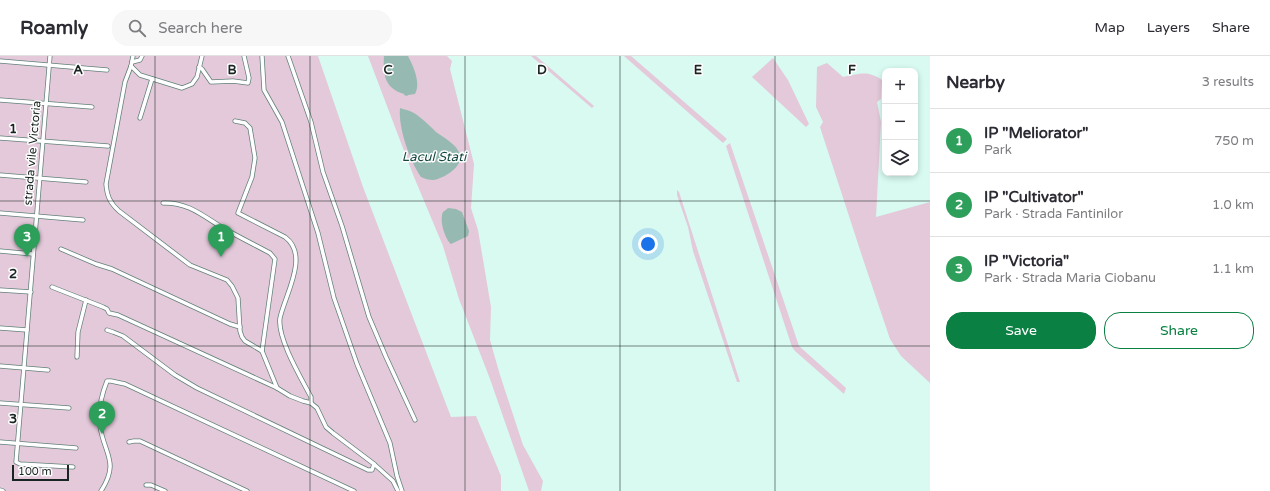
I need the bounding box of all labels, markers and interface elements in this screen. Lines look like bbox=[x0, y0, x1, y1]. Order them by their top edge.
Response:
search box bbox=[112, 10, 392, 46]
text: Roamly bbox=[20, 17, 88, 39]
icon: search bbox=[126, 17, 148, 39]
text: Search here bbox=[158, 19, 243, 37]
text: Map bbox=[1095, 19, 1125, 36]
text: Layers bbox=[1147, 19, 1190, 36]
text: Share bbox=[1212, 19, 1250, 36]
text: A bbox=[73, 62, 83, 78]
text: B bbox=[227, 62, 237, 78]
text: C bbox=[383, 62, 393, 78]
text: D bbox=[537, 62, 547, 78]
text: E bbox=[694, 62, 702, 78]
text: F bbox=[848, 62, 856, 78]
map controls bbox=[882, 68, 918, 176]
button: + bbox=[882, 68, 918, 104]
text: Nearby bbox=[946, 72, 1005, 93]
text: 3 results bbox=[1202, 74, 1254, 90]
street label: strada vile Victoria bbox=[20, 100, 44, 206]
button: − bbox=[882, 104, 918, 140]
text: 1 bbox=[9, 121, 17, 137]
text: IP "Meliorator" bbox=[984, 124, 1088, 142]
text: 1 bbox=[955, 133, 963, 149]
text: 750 m bbox=[1214, 133, 1254, 149]
button: layers bbox=[882, 140, 918, 176]
text: Park bbox=[984, 142, 1012, 158]
water label: Lacul Stati bbox=[402, 149, 468, 165]
text: IP "Cultivator" bbox=[984, 188, 1084, 206]
text: 2 bbox=[955, 197, 963, 213]
text: 1.0 km bbox=[1212, 197, 1254, 213]
text: Park · Strada Fantinilor bbox=[984, 206, 1123, 222]
pin: 3 bbox=[14, 224, 40, 257]
pin: 1 bbox=[208, 224, 234, 257]
your location bbox=[638, 234, 658, 254]
text: IP "Victoria" bbox=[984, 252, 1069, 270]
text: 3 bbox=[955, 261, 963, 277]
text: 1.1 km bbox=[1212, 261, 1254, 277]
text: 2 bbox=[9, 266, 17, 282]
text: Park · Strada Maria Ciobanu bbox=[984, 270, 1156, 286]
button: Save bbox=[946, 312, 1096, 349]
button: Share bbox=[1104, 312, 1254, 349]
pin: 2 bbox=[89, 401, 115, 434]
text: 3 bbox=[9, 411, 17, 427]
scale bar bbox=[12, 463, 69, 482]
text: 100 m bbox=[18, 465, 52, 478]

